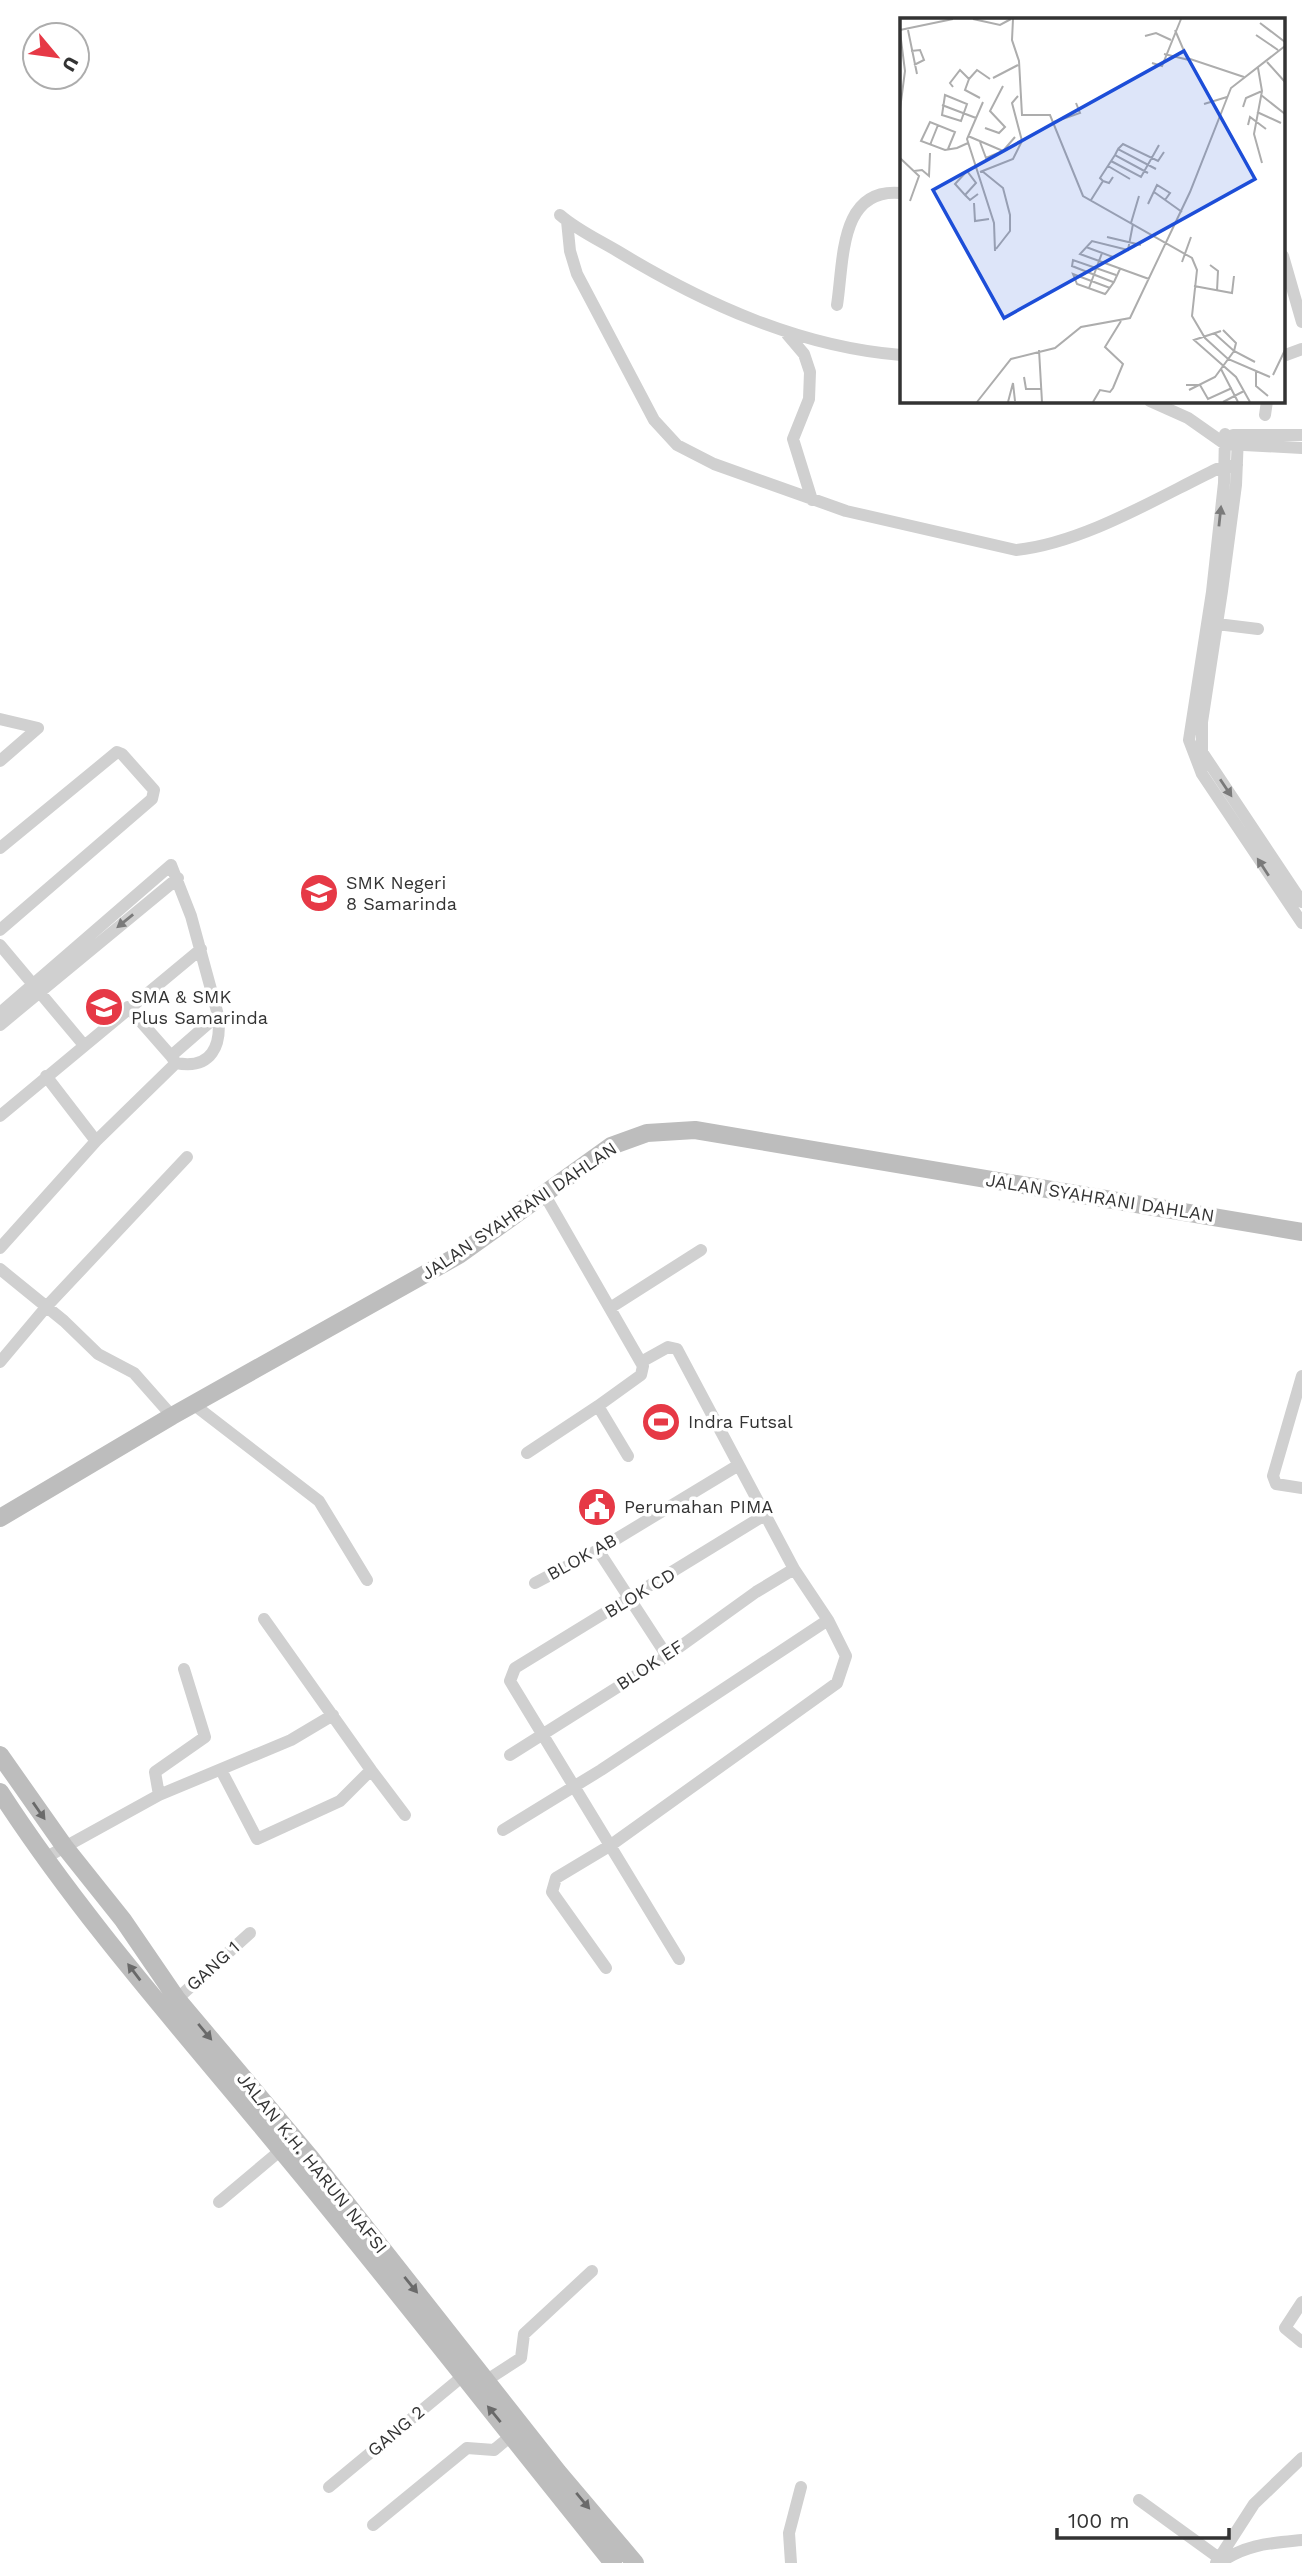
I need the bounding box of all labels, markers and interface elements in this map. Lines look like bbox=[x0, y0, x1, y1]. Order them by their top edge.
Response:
inset map bbox=[900, 18, 1284, 402]
north arrow bbox=[21, 21, 91, 91]
text: U bbox=[57, 53, 84, 75]
one-way arrow bbox=[1215, 505, 1226, 527]
one-way arrow bbox=[1219, 778, 1232, 798]
one-way arrow bbox=[1256, 858, 1270, 876]
school or university icon: SMK Negeri 8 Samarinda bbox=[298, 872, 340, 914]
place label: SMK Negeri 8 Samarinda bbox=[346, 872, 457, 914]
one-way arrow bbox=[116, 913, 134, 928]
school or university icon: SMA & SMK Plus Samarinda bbox=[83, 986, 125, 1028]
place label: SMA & SMK Plus Samarinda bbox=[131, 986, 268, 1028]
street label: JALAN SYAHRANI DAHLAN bbox=[417, 1137, 620, 1284]
street label: JALAN SYAHRANI DAHLAN bbox=[984, 1169, 1216, 1226]
sports icon: Indra Futsal bbox=[640, 1401, 682, 1443]
place label: Indra Futsal bbox=[688, 1411, 793, 1432]
public building icon: Perumahan PIMA bbox=[576, 1486, 618, 1528]
place label: Perumahan PIMA bbox=[624, 1496, 773, 1517]
street label: BLOK AB bbox=[543, 1529, 620, 1584]
street label: BLOK CD bbox=[601, 1563, 679, 1622]
street label: BLOK EF bbox=[612, 1635, 687, 1694]
one-way arrow bbox=[32, 1802, 46, 1820]
street label: GANG 1 bbox=[182, 1936, 243, 1995]
one-way arrow bbox=[127, 1963, 141, 1981]
one-way arrow bbox=[197, 2024, 212, 2041]
street label: JALAN K.H. HARUN NAFSI bbox=[233, 2068, 392, 2257]
one-way arrow bbox=[403, 2275, 418, 2293]
street label: GANG 2 bbox=[363, 2401, 428, 2460]
one-way arrow bbox=[486, 2406, 501, 2424]
one-way arrow bbox=[575, 2492, 590, 2510]
scale bar bbox=[1057, 2496, 1228, 2540]
text: 100 m bbox=[1068, 2508, 1130, 2533]

